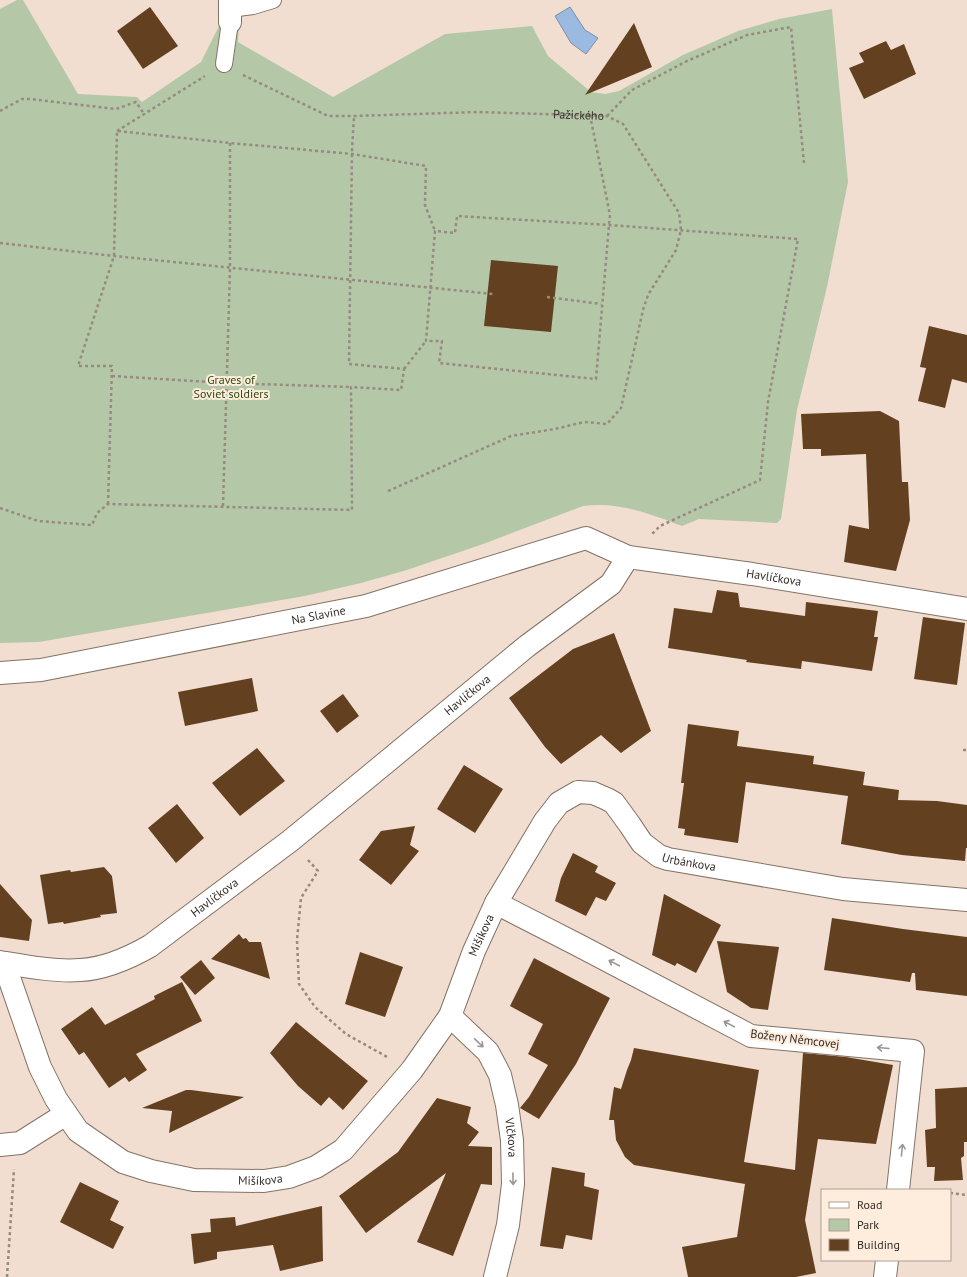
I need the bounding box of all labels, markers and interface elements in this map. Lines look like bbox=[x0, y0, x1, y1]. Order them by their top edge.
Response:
street label: Pažického bbox=[553, 106, 604, 123]
park label: Graves of Soviet soldiers bbox=[194, 372, 268, 401]
street label: Havlíčkova bbox=[745, 565, 803, 589]
street label: Na Slavíne bbox=[290, 602, 347, 628]
street label: Havlíčkova bbox=[441, 671, 493, 718]
street label: Urbánkova bbox=[660, 849, 717, 874]
street label: Havlíčkova bbox=[188, 874, 241, 920]
street label: Mišíkova bbox=[465, 912, 497, 958]
one-way arrow bbox=[608, 959, 620, 967]
one-way arrow bbox=[723, 1020, 735, 1028]
street label: Boženy Němcovej bbox=[750, 1026, 841, 1051]
one-way arrow bbox=[473, 1038, 483, 1047]
one-way arrow bbox=[877, 1045, 890, 1052]
street label: Vlčkova bbox=[502, 1116, 520, 1157]
one-way arrow bbox=[899, 1144, 906, 1157]
street label: Mišíkova bbox=[238, 1170, 284, 1188]
one-way arrow bbox=[509, 1172, 517, 1185]
legend bbox=[821, 1189, 951, 1261]
text: Road bbox=[857, 1197, 882, 1212]
text: Park bbox=[857, 1217, 879, 1232]
text: Building bbox=[857, 1237, 900, 1252]

